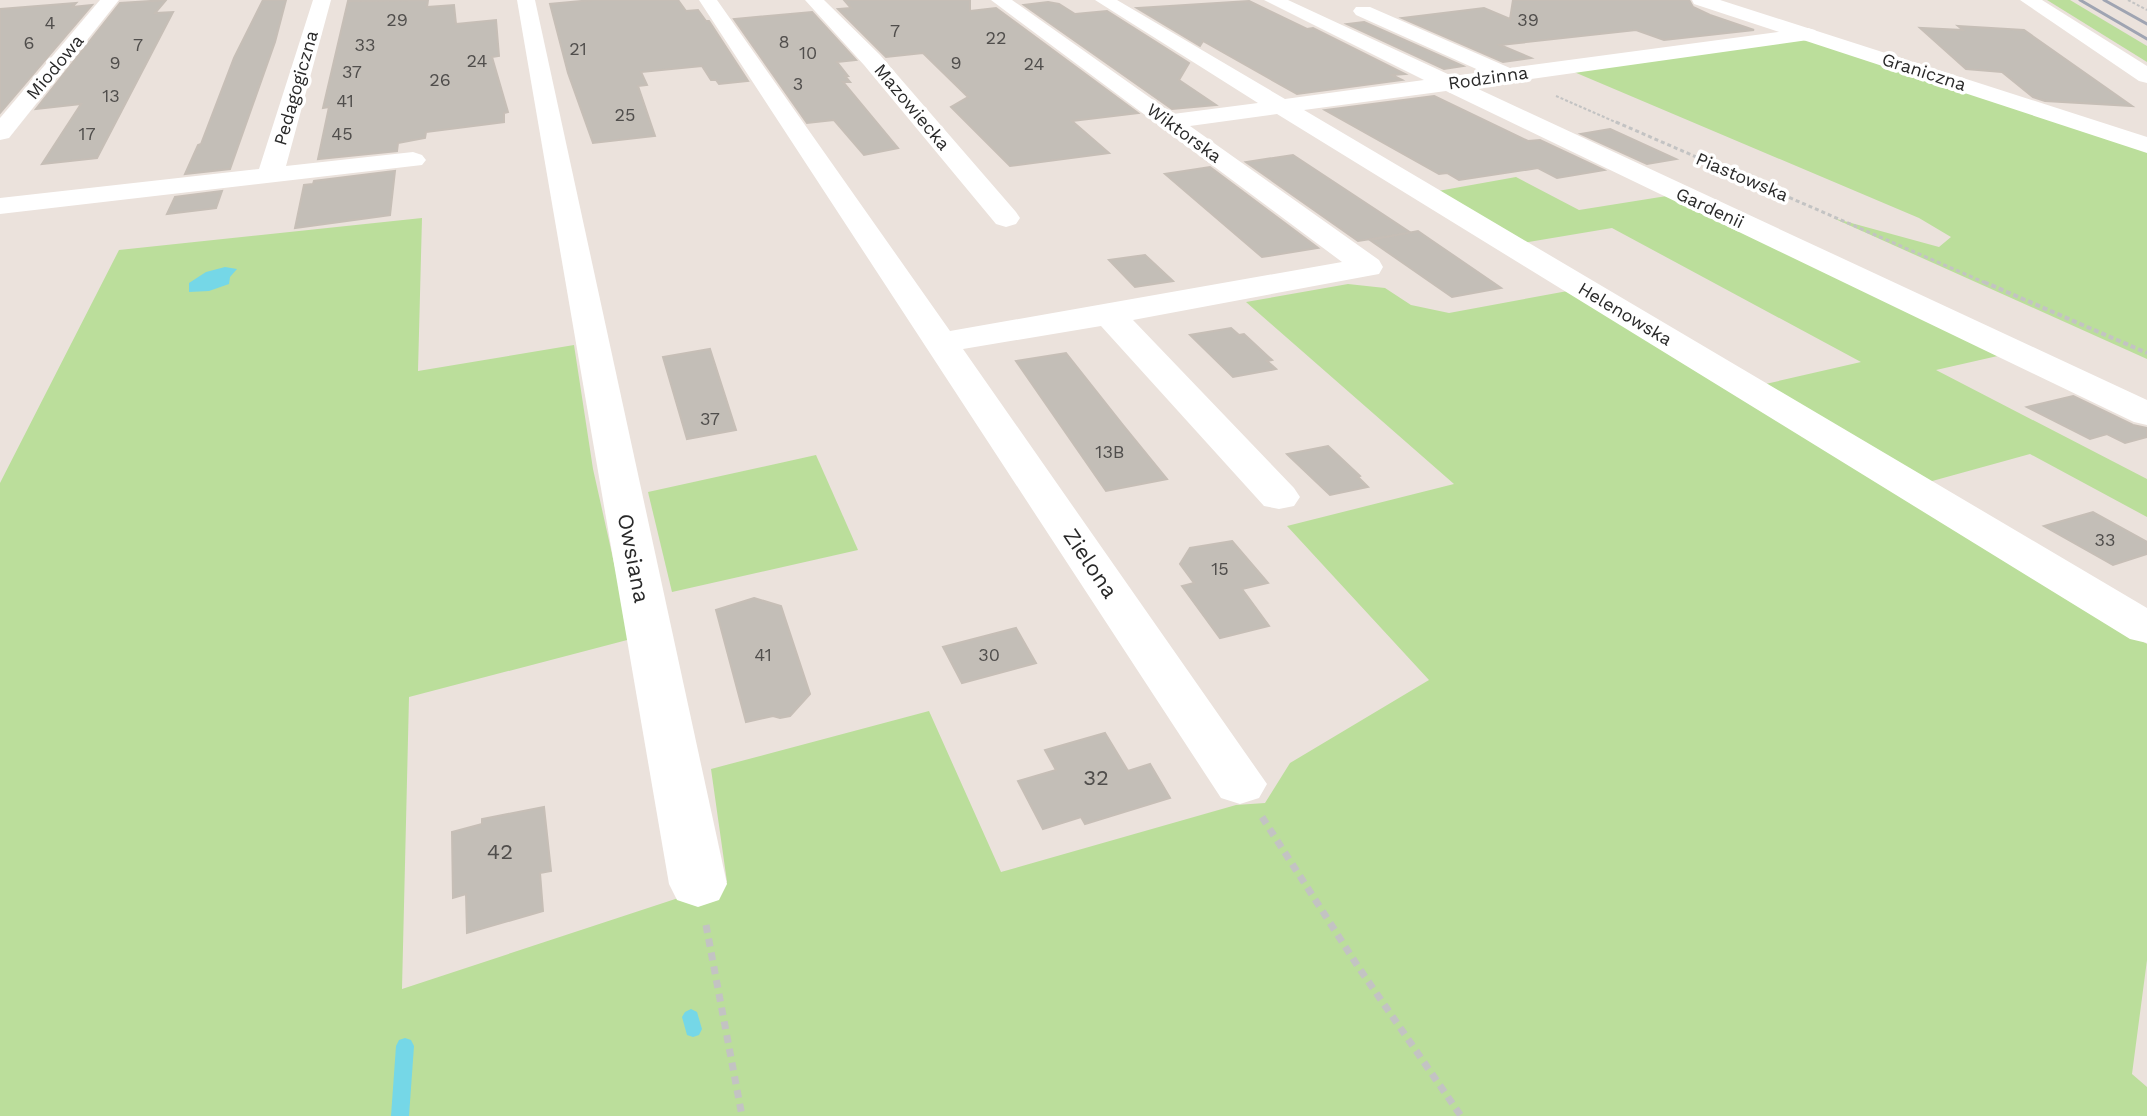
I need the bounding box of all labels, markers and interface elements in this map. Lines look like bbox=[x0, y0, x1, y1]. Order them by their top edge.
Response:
house number: 29 bbox=[386, 9, 408, 30]
house number: 39 bbox=[1517, 9, 1539, 30]
house number: 4 bbox=[45, 12, 56, 33]
house number: 7 bbox=[890, 20, 900, 41]
house number: 22 bbox=[986, 27, 1007, 48]
street label: Pedagogiczna bbox=[269, 28, 322, 148]
street label: Miodowa bbox=[22, 30, 88, 103]
house number: 8 bbox=[778, 31, 790, 52]
house number: 6 bbox=[24, 32, 34, 53]
house number: 7 bbox=[133, 34, 143, 55]
house number: 33 bbox=[355, 34, 376, 55]
house number: 21 bbox=[569, 38, 587, 59]
house number: 10 bbox=[799, 42, 817, 63]
street label: Graniczna bbox=[1879, 48, 1969, 95]
house number: 24 bbox=[467, 50, 487, 71]
house number: 9 bbox=[109, 52, 121, 73]
house number: 9 bbox=[950, 52, 962, 73]
house number: 24 bbox=[1024, 53, 1044, 74]
street label: Mazowiecka bbox=[870, 59, 954, 154]
house number: 37 bbox=[342, 61, 362, 82]
street label: Rodzinna bbox=[1447, 61, 1529, 94]
house number: 26 bbox=[429, 69, 451, 90]
house number: 3 bbox=[793, 73, 803, 94]
house number: 13 bbox=[102, 85, 120, 106]
house number: 41 bbox=[336, 90, 354, 111]
street label: Wiktorska bbox=[1143, 98, 1226, 167]
house number: 25 bbox=[615, 104, 635, 125]
house number: 17 bbox=[78, 123, 96, 144]
house number: 45 bbox=[331, 123, 353, 144]
street label: Piastowska bbox=[1693, 148, 1791, 205]
street label: Gardenii bbox=[1673, 183, 1748, 232]
street label: Helenowska bbox=[1575, 277, 1676, 350]
house number: 37 bbox=[700, 408, 720, 429]
house number: 13B bbox=[1095, 441, 1125, 462]
street label: Owsiana bbox=[613, 511, 654, 605]
street label: Zielona bbox=[1058, 524, 1123, 603]
house number: 33 bbox=[2095, 529, 2116, 550]
house number: 15 bbox=[1211, 558, 1229, 579]
house number: 41 bbox=[754, 644, 772, 665]
house number: 30 bbox=[978, 644, 1000, 665]
house number: 32 bbox=[1083, 765, 1109, 790]
house number: 42 bbox=[487, 839, 513, 864]

